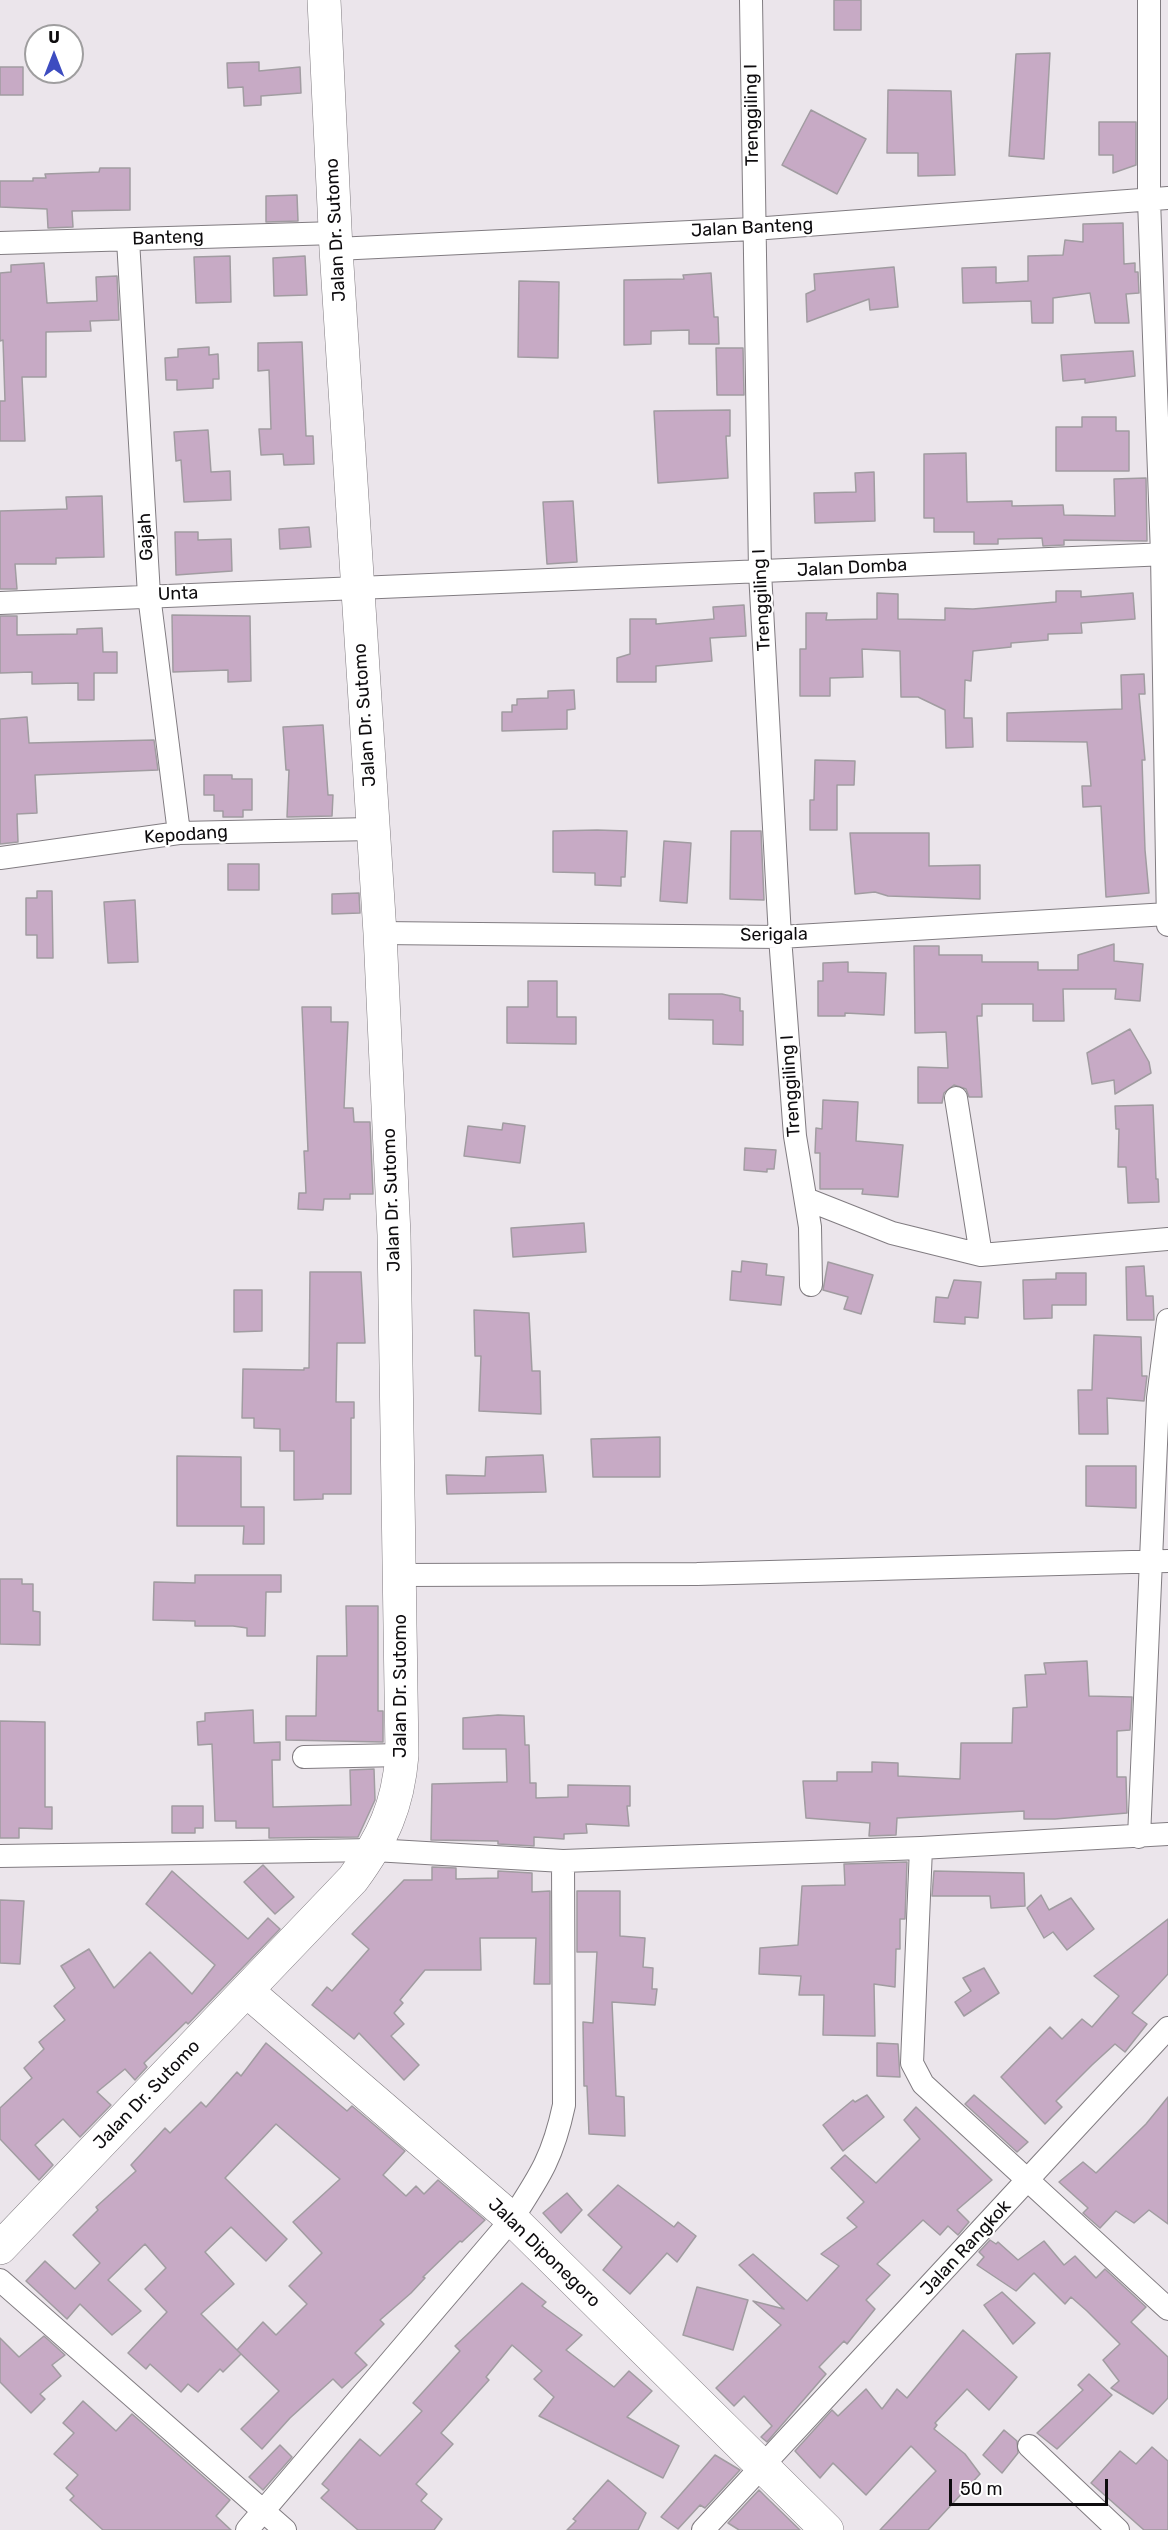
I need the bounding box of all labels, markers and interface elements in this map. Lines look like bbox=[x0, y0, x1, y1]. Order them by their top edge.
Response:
north arrow bbox=[24, 24, 84, 84]
text: U bbox=[48, 28, 60, 47]
street label: Trenggiling I bbox=[740, 64, 764, 166]
street label: Jalan Dr. Sutomo bbox=[321, 158, 351, 302]
street label: Jalan Banteng bbox=[690, 214, 814, 242]
street label: Banteng bbox=[132, 226, 204, 250]
street label: Gajah bbox=[134, 513, 158, 561]
street label: Trenggiling I bbox=[749, 548, 775, 652]
street label: Jalan Domba bbox=[796, 554, 908, 582]
street label: Unta bbox=[157, 583, 199, 605]
street label: Jalan Dr. Sutomo bbox=[349, 642, 381, 788]
street label: Kepodang bbox=[143, 821, 229, 849]
street label: Serigala bbox=[740, 924, 808, 946]
street label: Trenggiling I bbox=[777, 1034, 805, 1138]
street label: Jalan Dr. Sutomo bbox=[379, 1128, 405, 1272]
street label: Jalan Dr. Sutomo bbox=[390, 1614, 412, 1758]
street label: Jalan Dr. Sutomo bbox=[89, 2036, 205, 2154]
street label: Jalan Diponegoro bbox=[483, 2194, 605, 2312]
street label: Jalan Rangkok bbox=[916, 2196, 1016, 2300]
scale bar bbox=[952, 2467, 1111, 2505]
text: 50 m bbox=[960, 2478, 1003, 2500]

